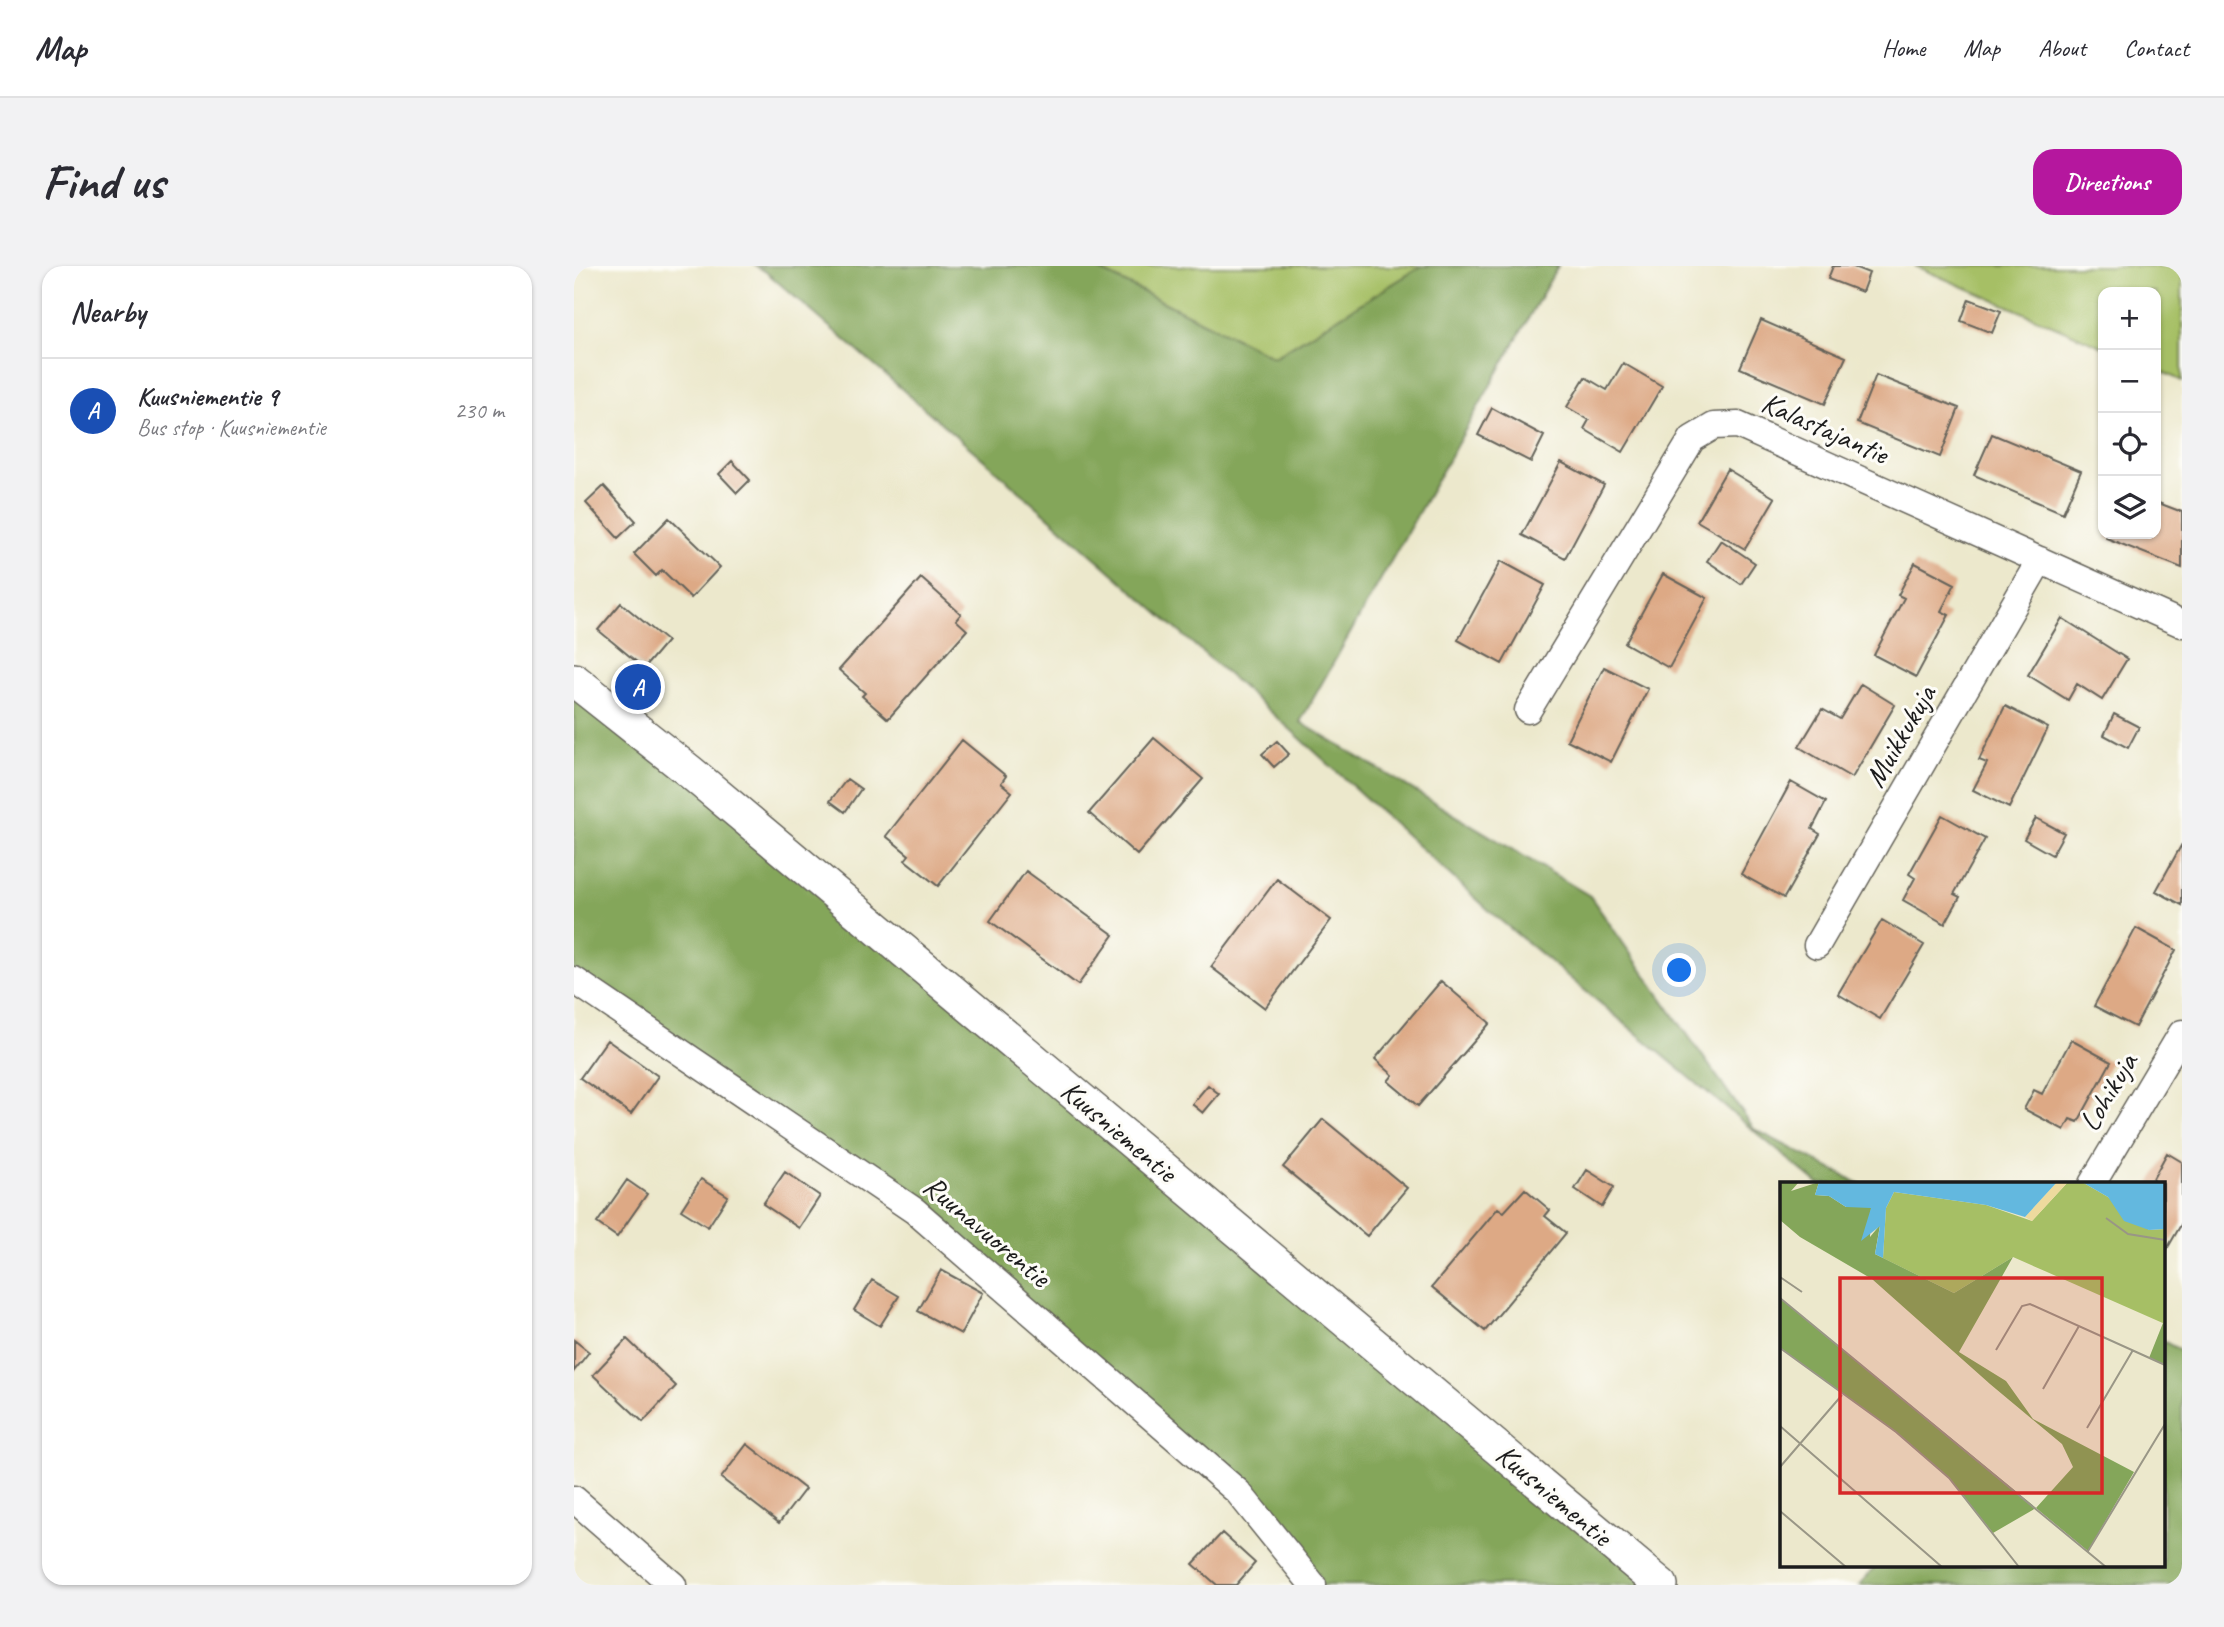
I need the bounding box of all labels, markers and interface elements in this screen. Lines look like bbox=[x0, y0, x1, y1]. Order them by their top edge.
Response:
text: Map bbox=[35, 27, 86, 69]
text: Home bbox=[1882, 33, 1925, 63]
text: Map bbox=[1963, 33, 2000, 63]
text: About bbox=[2038, 33, 2086, 63]
text: Contact bbox=[2124, 33, 2189, 63]
button: Directions bbox=[2033, 149, 2182, 215]
text: Find us bbox=[42, 151, 164, 213]
map controls bbox=[2098, 287, 2161, 539]
button: + bbox=[2098, 287, 2161, 350]
text: Nearby bbox=[70, 293, 146, 331]
button: − bbox=[2098, 350, 2161, 413]
text: Kuusniementie 9 bbox=[137, 380, 278, 413]
street label: Kalastajantie bbox=[1756, 383, 1896, 474]
text: A bbox=[87, 396, 99, 425]
text: 230 m bbox=[455, 396, 504, 425]
text: Bus stop · Kuusniementie bbox=[137, 413, 326, 442]
button: locate bbox=[2098, 413, 2161, 476]
button: layers bbox=[2098, 476, 2161, 539]
pin: A bbox=[615, 661, 661, 713]
street label: Muikkukuja bbox=[1856, 677, 1945, 794]
your location bbox=[1662, 953, 1696, 987]
street label: Lohikuja bbox=[2070, 1045, 2147, 1138]
street label: Kuusniementie bbox=[1053, 1072, 1186, 1192]
street label: Ruunavuorentie bbox=[916, 1167, 1060, 1297]
inset map bbox=[1780, 1182, 2164, 1568]
street label: Kuusniementie bbox=[1488, 1436, 1621, 1556]

